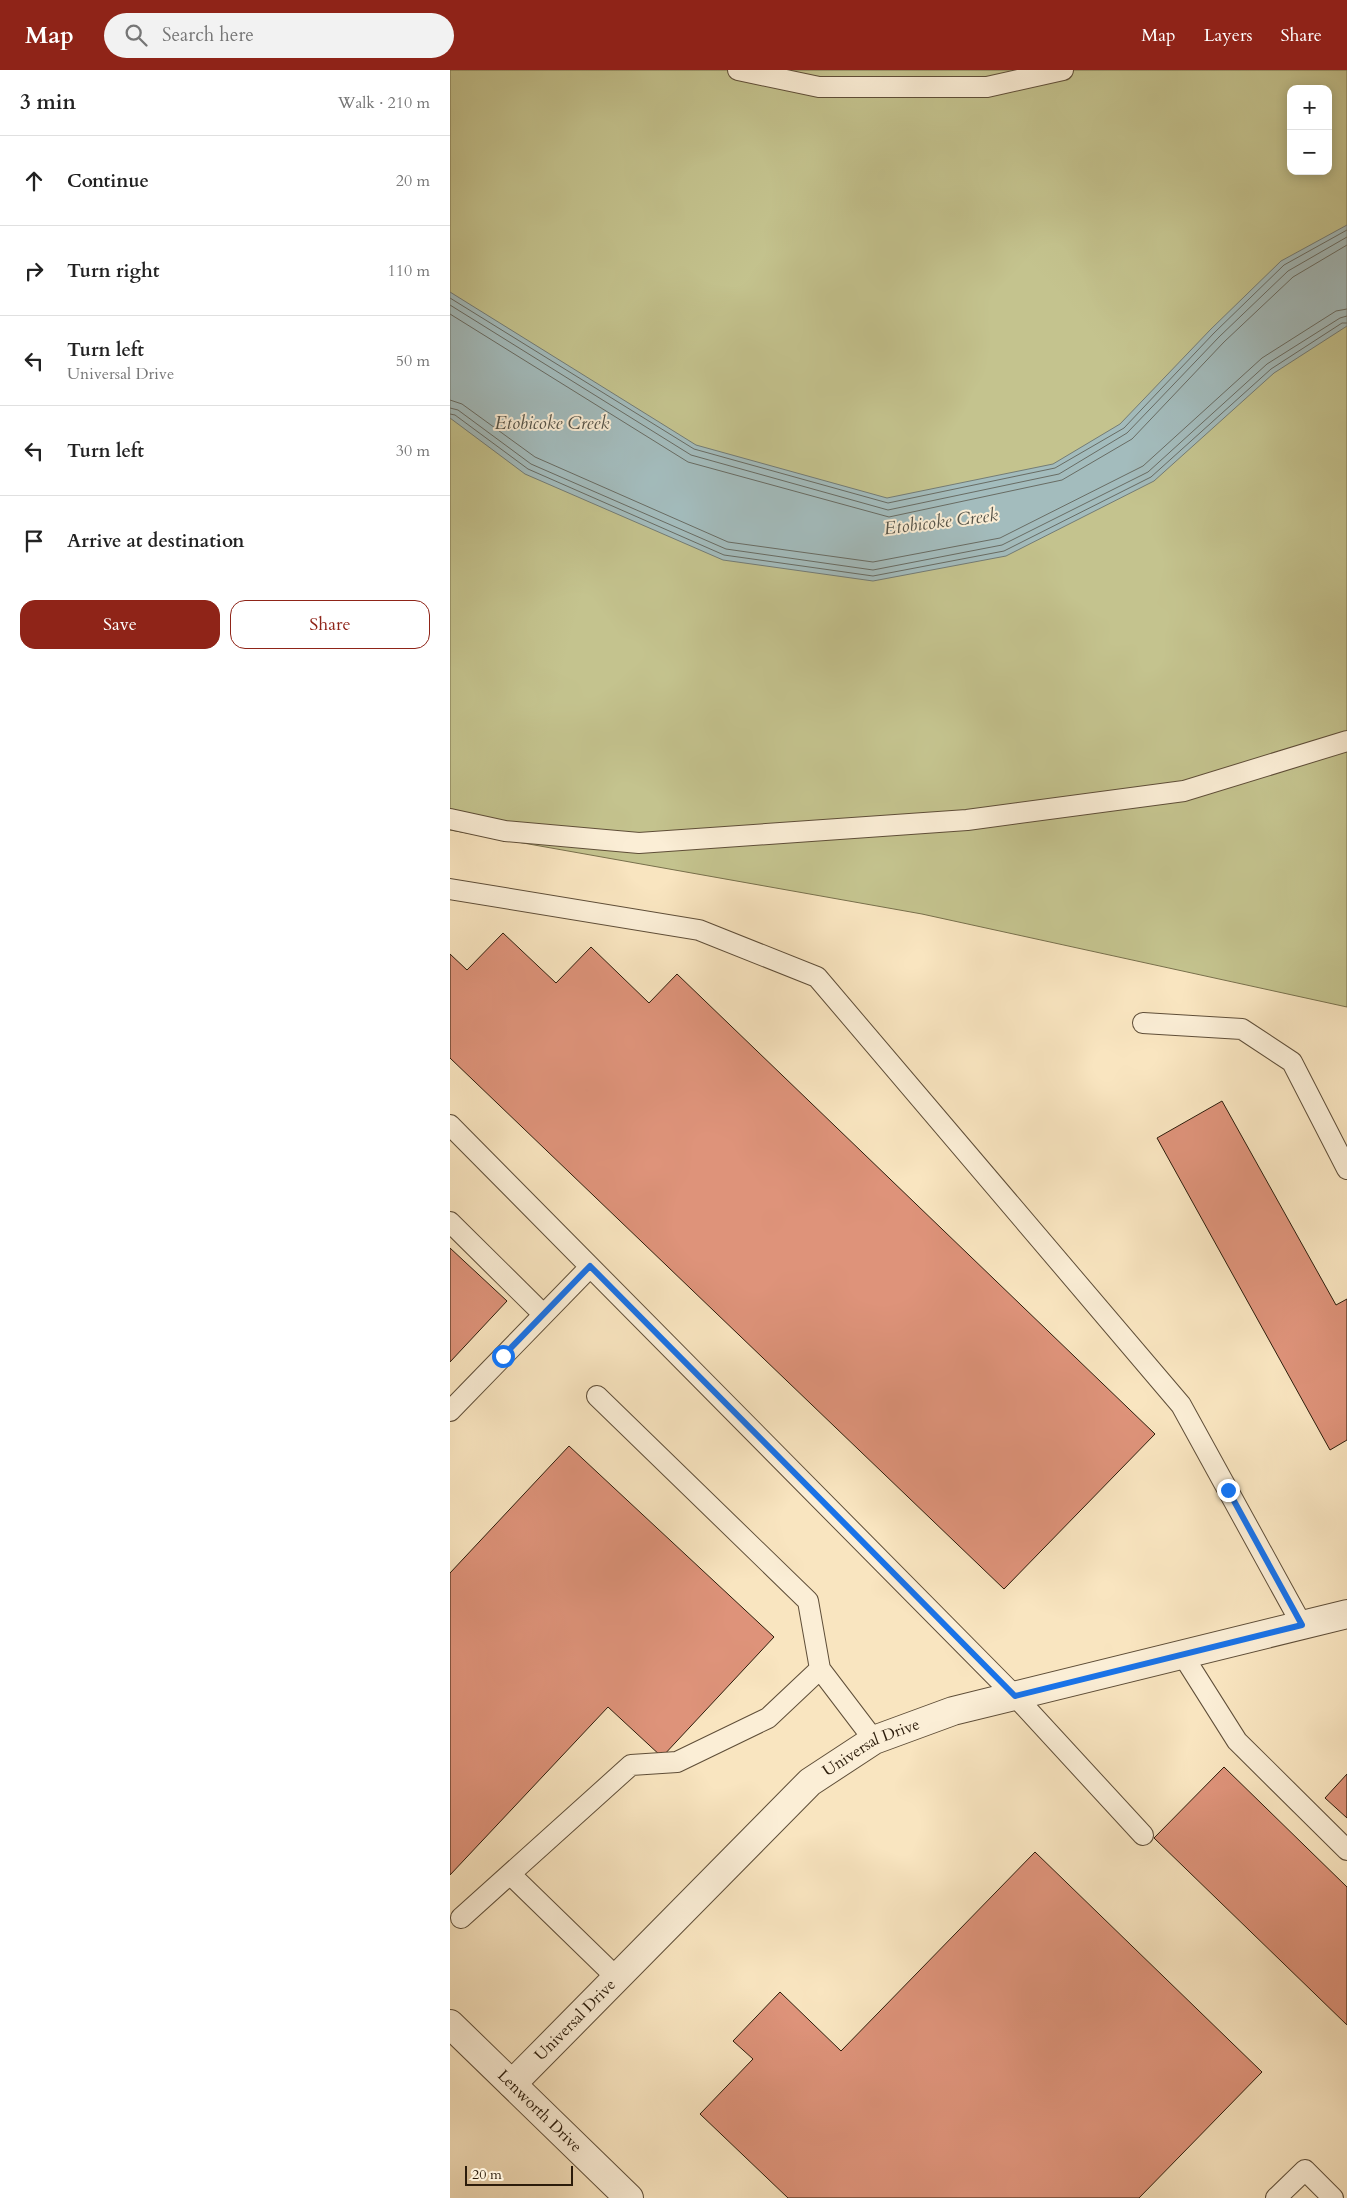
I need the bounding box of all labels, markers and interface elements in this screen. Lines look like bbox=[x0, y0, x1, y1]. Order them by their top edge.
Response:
search box bbox=[104, 13, 454, 58]
text: Map bbox=[25, 19, 74, 52]
icon: search bbox=[122, 21, 150, 49]
text: Search here bbox=[162, 22, 254, 48]
text: Map bbox=[1141, 23, 1176, 48]
text: Layers bbox=[1204, 23, 1253, 48]
text: Share bbox=[1281, 23, 1322, 48]
map controls bbox=[1287, 85, 1332, 175]
button: + bbox=[1287, 85, 1332, 130]
text: 3 min bbox=[20, 88, 76, 117]
text: Walk · 210 m bbox=[338, 92, 430, 114]
button: − bbox=[1287, 130, 1332, 175]
icon: ahead bbox=[20, 167, 48, 195]
text: Continue bbox=[67, 168, 149, 194]
text: 20 m bbox=[396, 170, 430, 192]
icon: right bbox=[20, 257, 48, 285]
text: Turn right bbox=[67, 258, 159, 284]
text: 110 m bbox=[388, 260, 430, 282]
text: Turn left bbox=[67, 337, 144, 363]
icon: left bbox=[20, 347, 48, 375]
text: 50 m bbox=[396, 350, 430, 372]
text: Universal Drive bbox=[67, 363, 174, 385]
water label: Etobicoke Creek bbox=[495, 411, 609, 436]
icon: left bbox=[20, 437, 48, 465]
text: Turn left bbox=[67, 438, 144, 464]
text: 30 m bbox=[396, 440, 430, 462]
water label: Etobicoke Creek bbox=[883, 503, 1000, 541]
icon: arrive bbox=[20, 527, 48, 555]
text: Arrive at destination bbox=[67, 528, 244, 554]
button: Save bbox=[20, 600, 220, 649]
button: Share bbox=[230, 600, 430, 649]
route start bbox=[492, 1345, 515, 1368]
route end bbox=[1217, 1479, 1240, 1502]
street label: Universal Drive bbox=[818, 1713, 923, 1782]
street label: Universal Drive bbox=[530, 1974, 621, 2066]
street label: Lenworth Drive bbox=[492, 2065, 587, 2157]
scale bar bbox=[465, 2163, 572, 2186]
text: 20 m bbox=[472, 2165, 502, 2184]

